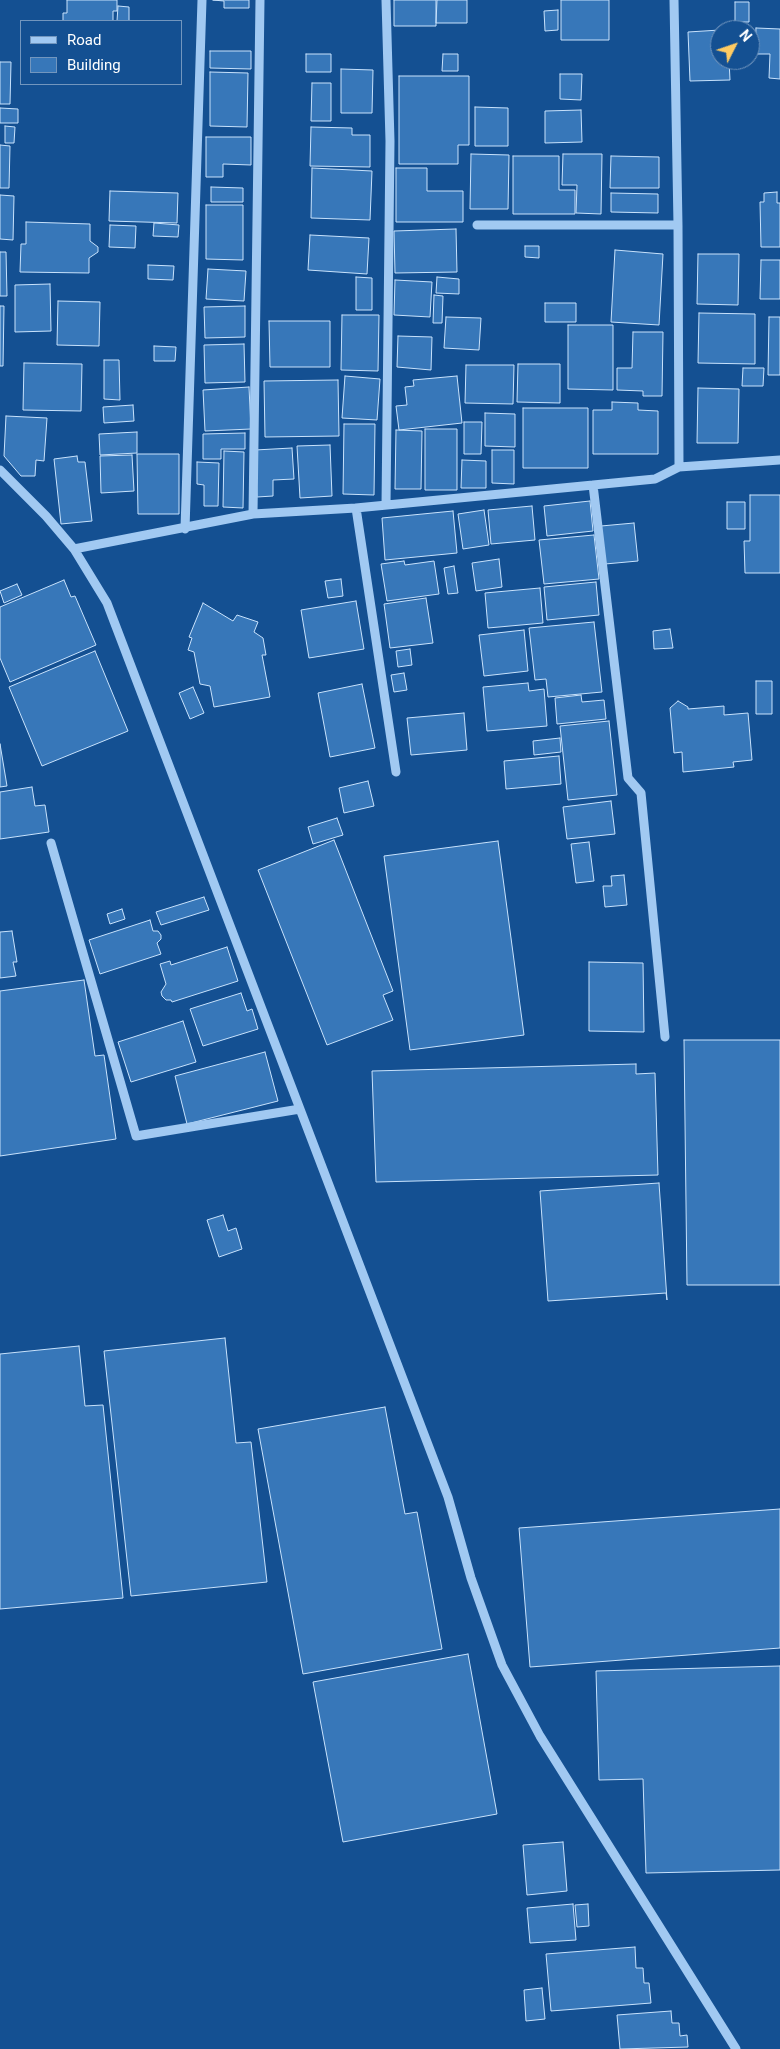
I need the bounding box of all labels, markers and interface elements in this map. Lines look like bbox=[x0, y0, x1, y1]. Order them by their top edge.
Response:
legend bbox=[20, 20, 182, 85]
north arrow bbox=[710, 20, 760, 70]
text: N bbox=[736, 27, 755, 45]
text: Road bbox=[67, 31, 101, 49]
text: Building bbox=[67, 56, 121, 74]

